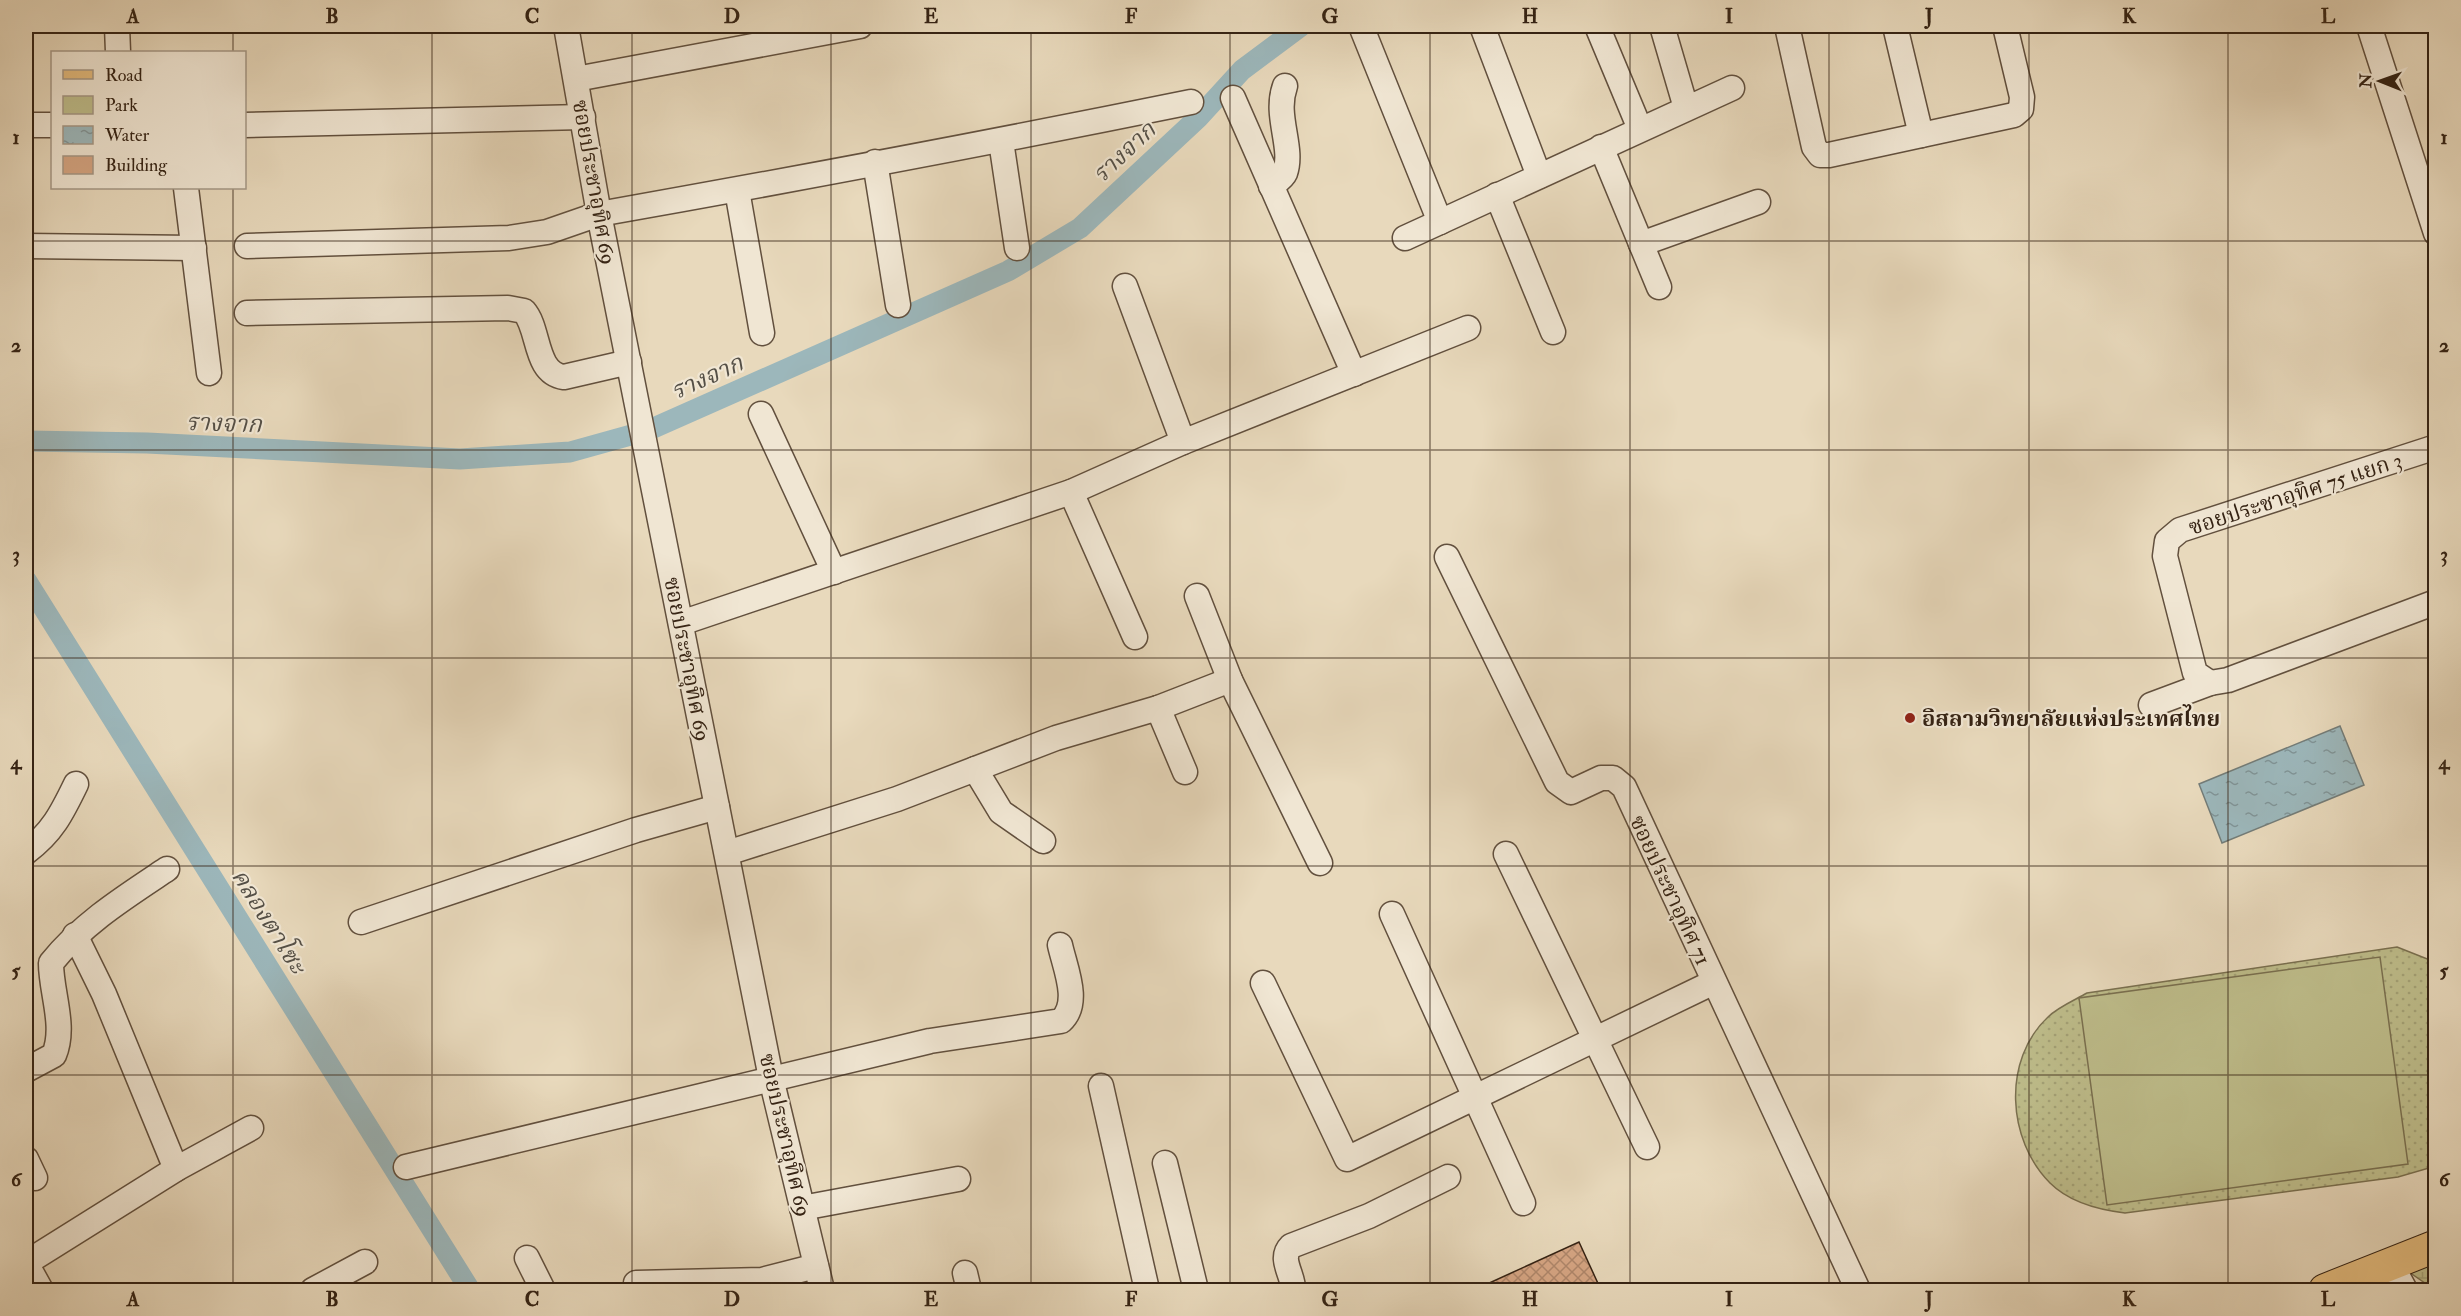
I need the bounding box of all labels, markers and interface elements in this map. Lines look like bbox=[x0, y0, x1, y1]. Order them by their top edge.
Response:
text: A bbox=[126, 4, 140, 29]
text: B bbox=[325, 4, 339, 29]
text: C bbox=[525, 4, 539, 29]
text: D bbox=[724, 4, 740, 29]
text: E bbox=[924, 4, 939, 29]
text: F bbox=[1125, 4, 1138, 29]
text: G bbox=[1322, 4, 1339, 29]
text: H bbox=[1522, 4, 1538, 29]
text: I bbox=[1725, 4, 1733, 29]
text: J bbox=[1924, 4, 1933, 29]
text: K bbox=[2122, 4, 2137, 29]
text: L bbox=[2321, 4, 2336, 29]
legend bbox=[51, 51, 246, 189]
north arrow bbox=[2350, 51, 2410, 111]
text: Road bbox=[105, 64, 143, 87]
text: N bbox=[2356, 73, 2376, 89]
text: Park bbox=[105, 94, 138, 117]
street label: ซอยประชาอุทิศ 69 bbox=[566, 98, 622, 267]
water label: รางจาก bbox=[1086, 114, 1164, 190]
text: Water bbox=[104, 124, 149, 147]
text: 1 bbox=[12, 125, 20, 150]
text: 1 bbox=[2440, 125, 2448, 150]
text: Building bbox=[105, 154, 168, 177]
text: 2 bbox=[11, 333, 21, 358]
text: 2 bbox=[2439, 333, 2449, 358]
water label: รางจาก bbox=[666, 347, 749, 407]
water label: รางจาก bbox=[186, 407, 264, 440]
street label: ซอยประชาอุทิศ 75 แยก 3 bbox=[2185, 446, 2406, 542]
text: 3 bbox=[12, 542, 20, 567]
text: 3 bbox=[2440, 542, 2448, 567]
street label: ซอยประชาอุทิศ 69 bbox=[657, 575, 717, 744]
place label: อิสลามวิทยาลัยแห่งประเทศไทย bbox=[1922, 704, 2220, 733]
marker: อิสลามวิทยาลัยแห่งประเทศไทย bbox=[1903, 711, 1917, 725]
text: 4 bbox=[10, 750, 23, 775]
text: 4 bbox=[2438, 750, 2451, 775]
street label: ซอยประชาอุทิศ 71 bbox=[1623, 811, 1717, 970]
water label: คลองตาโซะ bbox=[224, 862, 316, 982]
text: 5 bbox=[12, 958, 22, 983]
text: 5 bbox=[2440, 958, 2450, 983]
street label: ซอยประชาอุทิศ 69 bbox=[753, 1051, 817, 1220]
text: 6 bbox=[11, 1167, 23, 1192]
text: 6 bbox=[2439, 1167, 2451, 1192]
text: A bbox=[126, 1287, 140, 1312]
text: B bbox=[325, 1287, 339, 1312]
text: C bbox=[525, 1287, 539, 1312]
text: D bbox=[724, 1287, 740, 1312]
text: E bbox=[924, 1287, 939, 1312]
text: F bbox=[1125, 1287, 1138, 1312]
text: G bbox=[1322, 1287, 1339, 1312]
text: H bbox=[1522, 1287, 1538, 1312]
text: I bbox=[1725, 1287, 1733, 1312]
text: J bbox=[1924, 1287, 1933, 1312]
text: K bbox=[2122, 1287, 2137, 1312]
text: L bbox=[2321, 1287, 2336, 1312]

